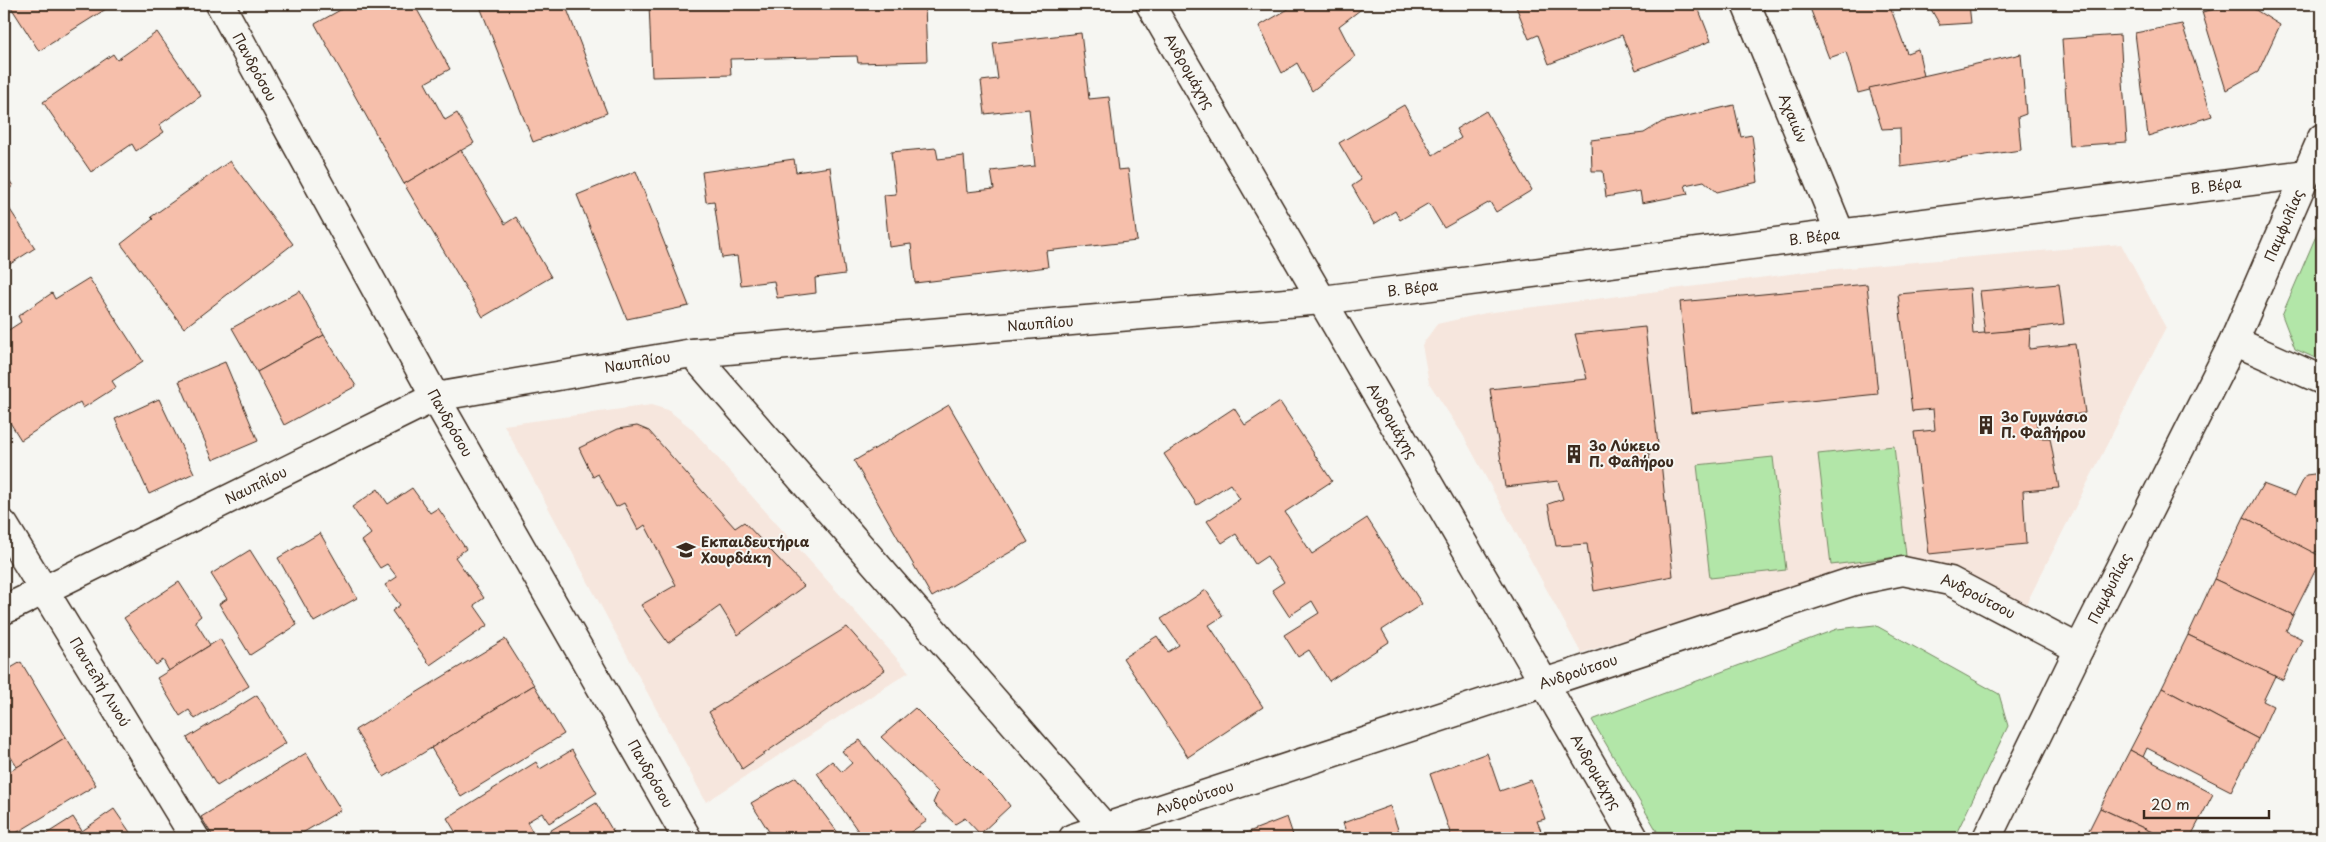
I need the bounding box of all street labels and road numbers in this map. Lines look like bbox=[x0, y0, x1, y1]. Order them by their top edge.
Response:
street label: Πανδρόσου bbox=[228, 29, 282, 105]
street label: Ανδρομάχης bbox=[1159, 29, 1220, 113]
street label: Αχαιών bbox=[1774, 91, 1813, 146]
street label: Β. Βέρα bbox=[2189, 171, 2243, 199]
street label: Παμφυλίας bbox=[2259, 186, 2309, 265]
street label: Β. Βέρα bbox=[1787, 223, 1841, 250]
street label: Β. Βέρα bbox=[1386, 274, 1439, 302]
street label: Ναυπλίου bbox=[1006, 310, 1074, 336]
street label: Ναυπλίου bbox=[602, 346, 672, 378]
street label: Ανδρομάχης bbox=[1362, 379, 1423, 462]
street label: Πανδρόσου bbox=[423, 385, 478, 461]
street label: Ναυπλίου bbox=[221, 461, 290, 509]
street label: Παμφυλίας bbox=[2082, 549, 2136, 627]
street label: Ανδρούτσου bbox=[1939, 568, 2019, 624]
street label: Παντελή Λινού bbox=[65, 633, 136, 731]
street label: Ανδρούτσου bbox=[1536, 648, 1620, 694]
street label: Ανδρομάχης bbox=[1566, 730, 1626, 814]
street label: Πανδρόσου bbox=[623, 736, 679, 812]
street label: Ανδρούτσου bbox=[1152, 775, 1237, 820]

